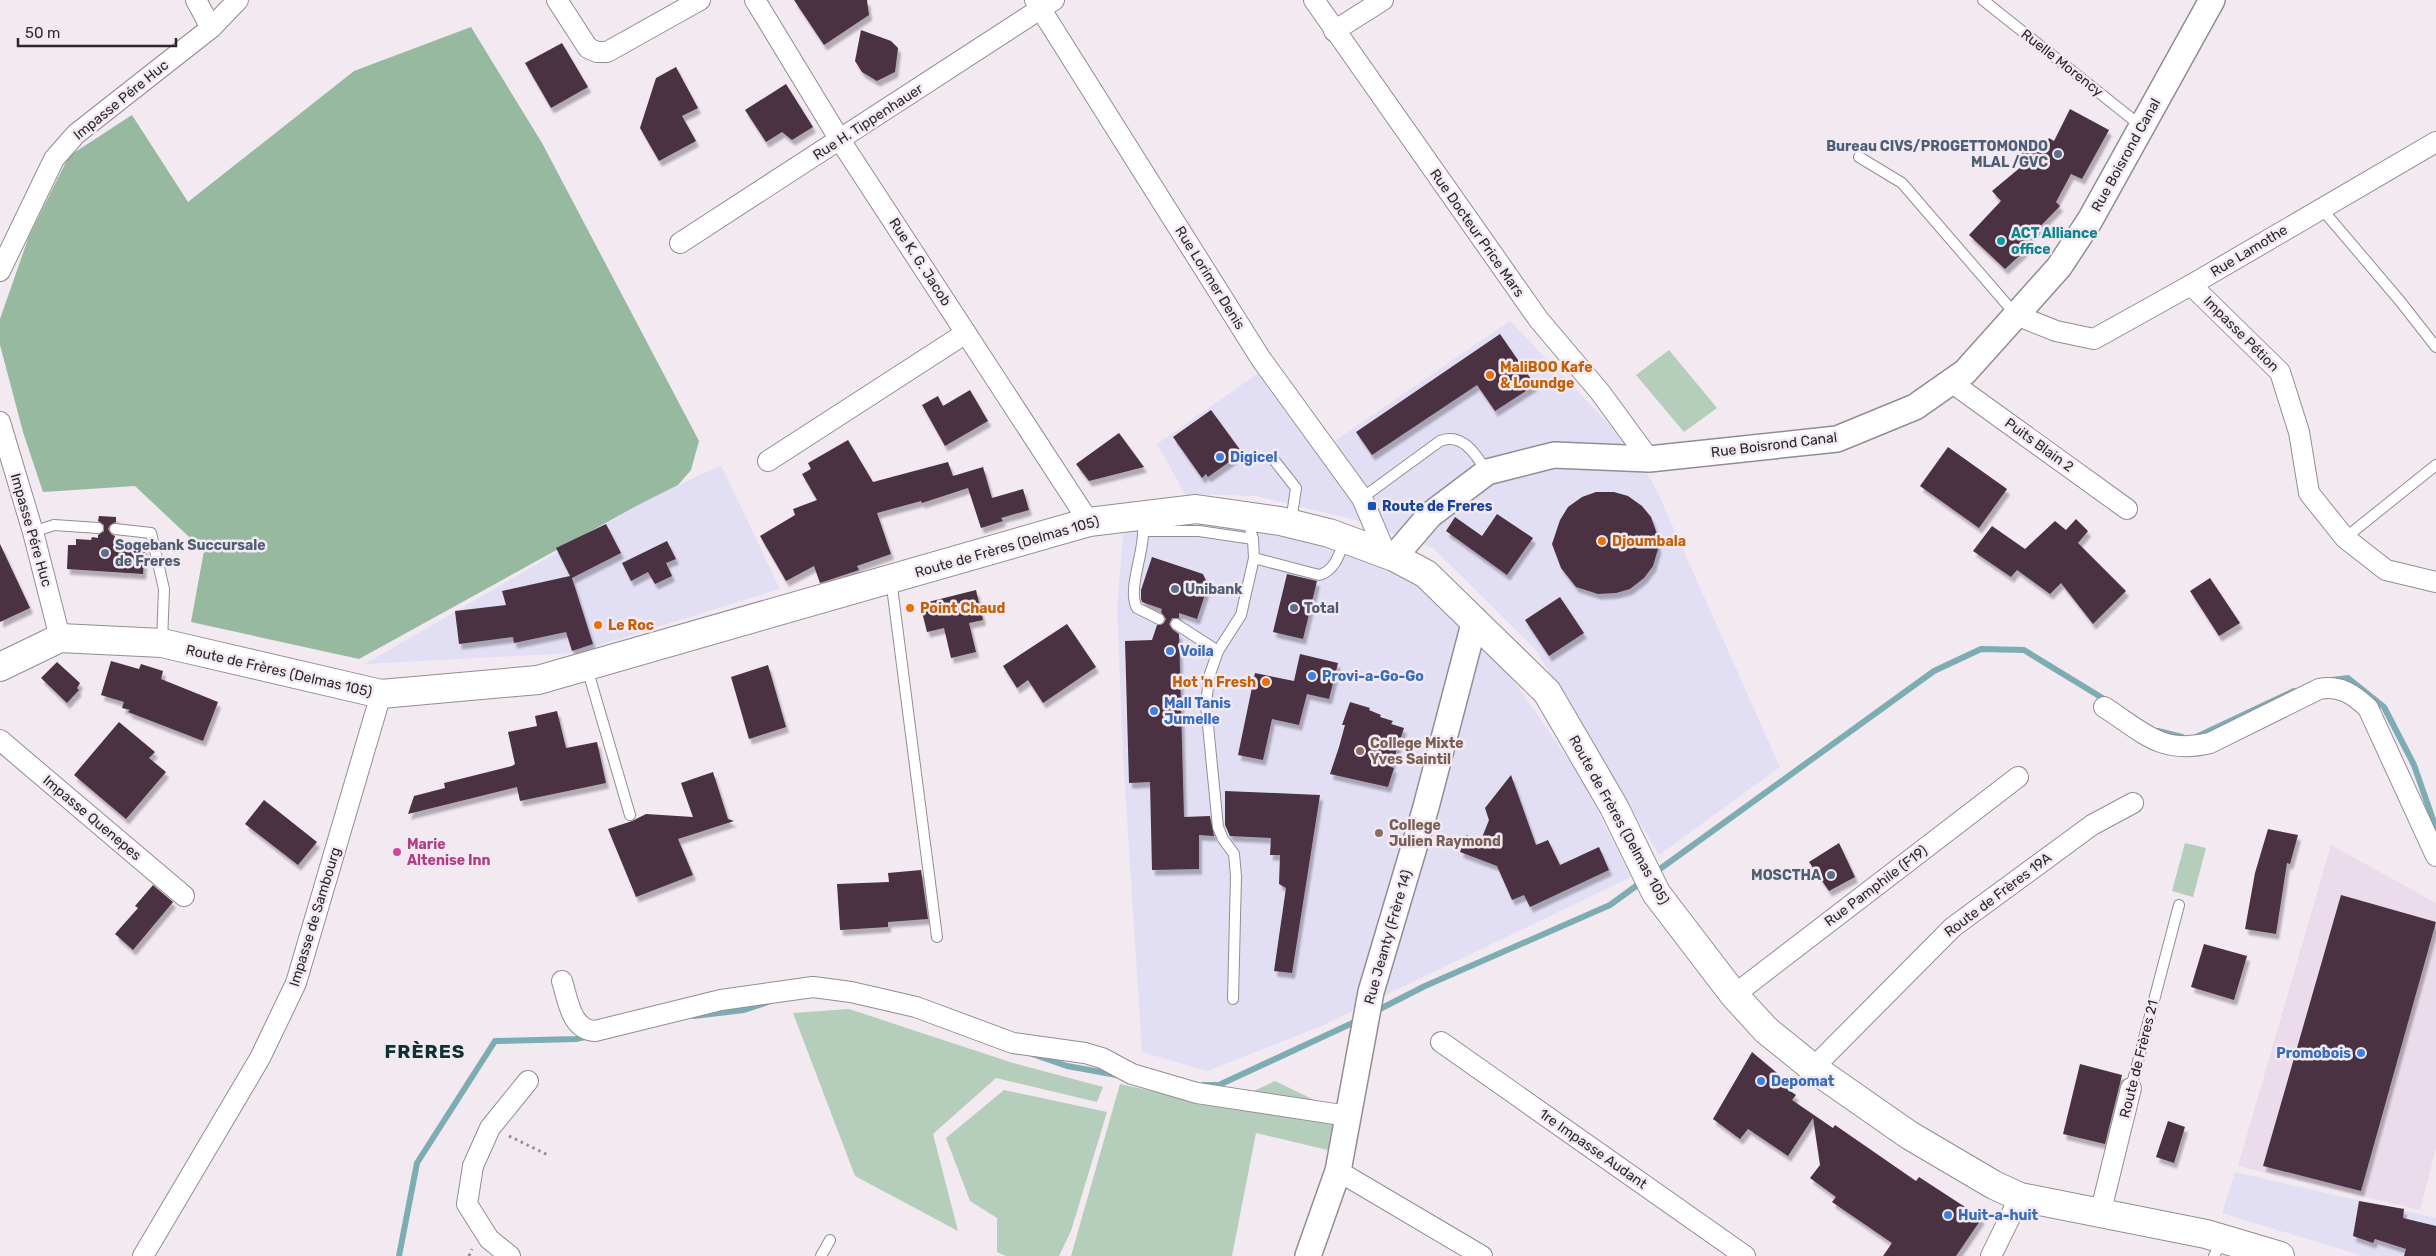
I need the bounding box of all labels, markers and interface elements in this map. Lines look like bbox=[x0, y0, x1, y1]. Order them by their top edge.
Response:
scale bar bbox=[18, 15, 175, 47]
text: 50 m bbox=[25, 24, 60, 42]
street label: Ruelle Morency bbox=[2018, 26, 2107, 100]
street label: Impasse Pére Huc bbox=[70, 56, 172, 143]
street label: Rue H. Tippenhauer bbox=[810, 80, 927, 164]
street label: Rue Boisrond Canal bbox=[2088, 95, 2164, 215]
place label: Bureau CIVS/PROGETTOMONDO MLAL /GVC bbox=[1826, 138, 2048, 171]
marker: Bureau CIVS/PROGETTOMONDO MLAL /GVC bbox=[2052, 148, 2064, 160]
street label: Rue Docteur Price Mars bbox=[1426, 166, 1528, 300]
street label: Rue K. G. Jacob bbox=[885, 215, 955, 309]
street label: Rue Lamothe bbox=[2207, 221, 2291, 281]
street label: Rue Lorimer Denis bbox=[1171, 223, 1249, 333]
place label: ACT Alliance office bbox=[2011, 225, 2098, 258]
marker: ACT Alliance office bbox=[1995, 235, 2007, 247]
street label: Impasse Pétion bbox=[2200, 293, 2282, 375]
place label: MaliBOO Kafe & Loundge bbox=[1500, 359, 1592, 392]
marker: MaliBOO Kafe & Loundge bbox=[1484, 369, 1496, 381]
street label: Puits Blain 2 bbox=[2001, 414, 2077, 476]
street label: Rue Boisrond Canal bbox=[1710, 429, 1838, 461]
place label: Digicel bbox=[1230, 449, 1278, 466]
marker: Digicel bbox=[1214, 451, 1226, 463]
street label: Impasse Pére Huc bbox=[7, 471, 55, 589]
place label: Route de Freres bbox=[1382, 498, 1493, 515]
marker: Route de Freres bbox=[1366, 500, 1378, 512]
street label: Route de Frères (Delmas 105) bbox=[913, 513, 1101, 581]
place label: Djoumbala bbox=[1612, 533, 1686, 550]
marker: Djoumbala bbox=[1596, 535, 1608, 547]
place label: Sogebank Succursale de Freres bbox=[115, 537, 266, 570]
marker: Sogebank Succursale de Freres bbox=[99, 547, 111, 559]
place label: Unibank bbox=[1185, 581, 1243, 598]
marker: Unibank bbox=[1169, 583, 1181, 595]
place label: Point Chaud bbox=[920, 600, 1006, 617]
place label: Total bbox=[1304, 600, 1339, 617]
marker: Point Chaud bbox=[904, 602, 916, 614]
marker: Total bbox=[1288, 602, 1300, 614]
place label: Le Roc bbox=[608, 617, 654, 634]
marker: Le Roc bbox=[592, 619, 604, 631]
street label: Route de Frères (Delmas 105) bbox=[184, 641, 374, 701]
place label: Voila bbox=[1180, 643, 1214, 660]
marker: Voila bbox=[1164, 645, 1176, 657]
place label: Provi-a-Go-Go bbox=[1322, 668, 1424, 685]
marker: Provi-a-Go-Go bbox=[1306, 670, 1318, 682]
place label: Hot 'n Fresh bbox=[1172, 674, 1256, 691]
marker: Hot 'n Fresh bbox=[1260, 676, 1272, 688]
place label: Mall Tanis Jumelle bbox=[1164, 695, 1231, 728]
marker: Mall Tanis Jumelle bbox=[1148, 705, 1160, 717]
street label: Route de Frères (Delmas 105) bbox=[1565, 732, 1673, 908]
place label: College Mixte Yves Saintil bbox=[1370, 735, 1464, 768]
marker: College Mixte Yves Saintil bbox=[1354, 745, 1366, 757]
street label: Impasse Quenepes bbox=[39, 772, 145, 864]
place label: College Julien Raymond bbox=[1389, 817, 1501, 850]
marker: College Julien Raymond bbox=[1373, 827, 1385, 839]
place label: Marie Altenise Inn bbox=[407, 836, 490, 869]
street label: Rue Pamphile (F19) bbox=[1821, 842, 1931, 930]
street label: Impasse de Sambourg bbox=[286, 845, 344, 989]
marker: Marie Altenise Inn bbox=[391, 846, 403, 858]
street label: Route de Frères 19A bbox=[1941, 849, 2055, 941]
place label: MOSCTHA bbox=[1751, 867, 1821, 884]
street label: Rue Jeanty (Frère 14) bbox=[1361, 868, 1415, 1006]
marker: MOSCTHA bbox=[1825, 869, 1837, 881]
street label: Route de Frères 21 bbox=[2116, 998, 2162, 1120]
district label: FRÈRES bbox=[385, 1040, 465, 1063]
place label: Promobois bbox=[2276, 1045, 2351, 1062]
marker: Promobois bbox=[2355, 1047, 2367, 1059]
place label: Depomat bbox=[1771, 1073, 1835, 1090]
marker: Depomat bbox=[1755, 1075, 1767, 1087]
street label: 1re Impasse Audant bbox=[1536, 1105, 1651, 1193]
place label: Huit-a-huit bbox=[1958, 1207, 2039, 1224]
marker: Huit-a-huit bbox=[1942, 1209, 1954, 1221]

